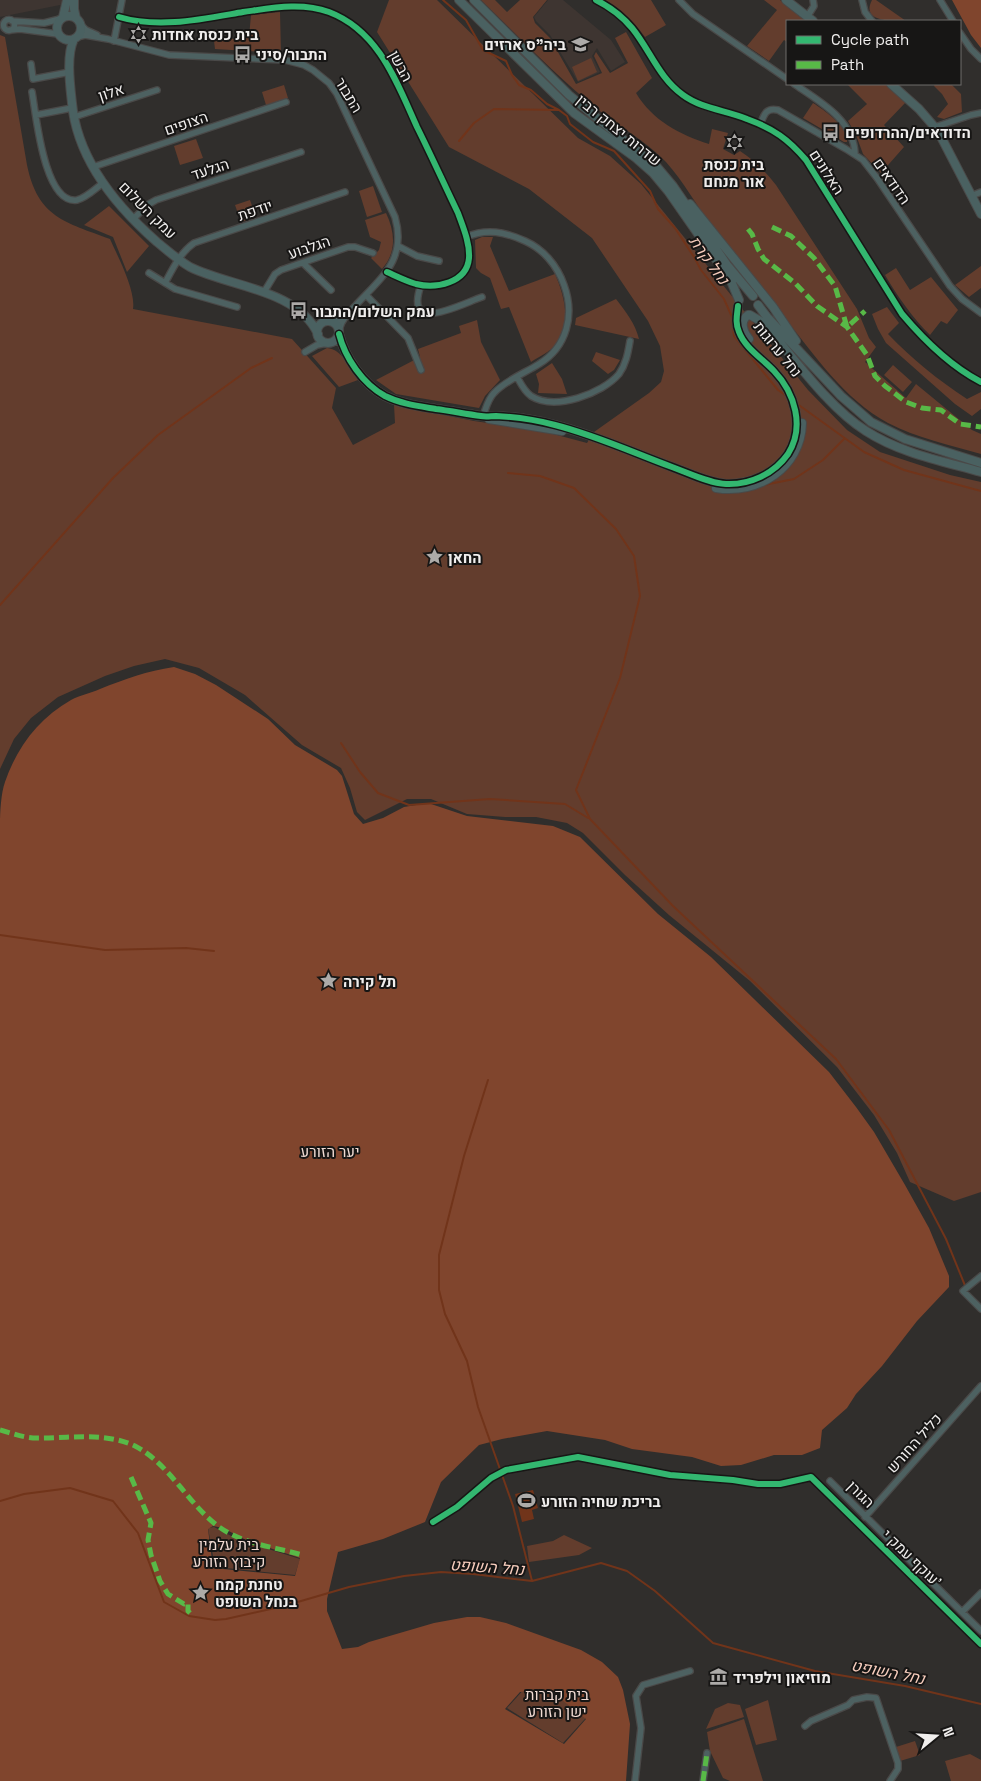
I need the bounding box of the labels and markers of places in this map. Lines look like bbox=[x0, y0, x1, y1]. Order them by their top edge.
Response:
synagogue icon: בית כנסת אחדות bbox=[128, 24, 148, 44]
place label: בית כנסת אחדות bbox=[152, 25, 258, 44]
school or university icon: ביה"ס ארזים bbox=[570, 34, 590, 54]
place label: ביה"ס ארזים bbox=[484, 35, 566, 54]
bus stop icon: התבור/סיני bbox=[232, 44, 252, 64]
place label: התבור/סיני bbox=[256, 45, 327, 64]
bus stop icon: הדודאים/ההרדופים bbox=[821, 122, 841, 142]
place label: הדודאים/ההרדופים bbox=[845, 123, 971, 142]
synagogue icon: בית כנסת אור מנחם bbox=[724, 133, 744, 153]
place label: בית כנסת אור מנחם bbox=[703, 155, 765, 191]
bus stop icon: עמק השלום/התבור bbox=[288, 301, 308, 321]
place label: עמק השלום/התבור bbox=[312, 302, 435, 321]
place icon: החאן bbox=[424, 547, 444, 567]
place label: החאן bbox=[448, 548, 482, 567]
place icon: תל קירה bbox=[319, 971, 339, 991]
place label: תל קירה bbox=[343, 972, 396, 991]
sports icon: בריכת שחיה הזורע bbox=[517, 1491, 537, 1511]
place label: בריכת שחיה הזורע bbox=[541, 1492, 661, 1511]
place label: טחנת קמח בנחל השופט bbox=[215, 1575, 297, 1611]
place icon: טחנת קמח בנחל השופט bbox=[191, 1583, 211, 1603]
museum icon: מוזיאון וילפריד bbox=[709, 1667, 729, 1687]
place label: מוזיאון וילפריד bbox=[733, 1668, 831, 1687]

